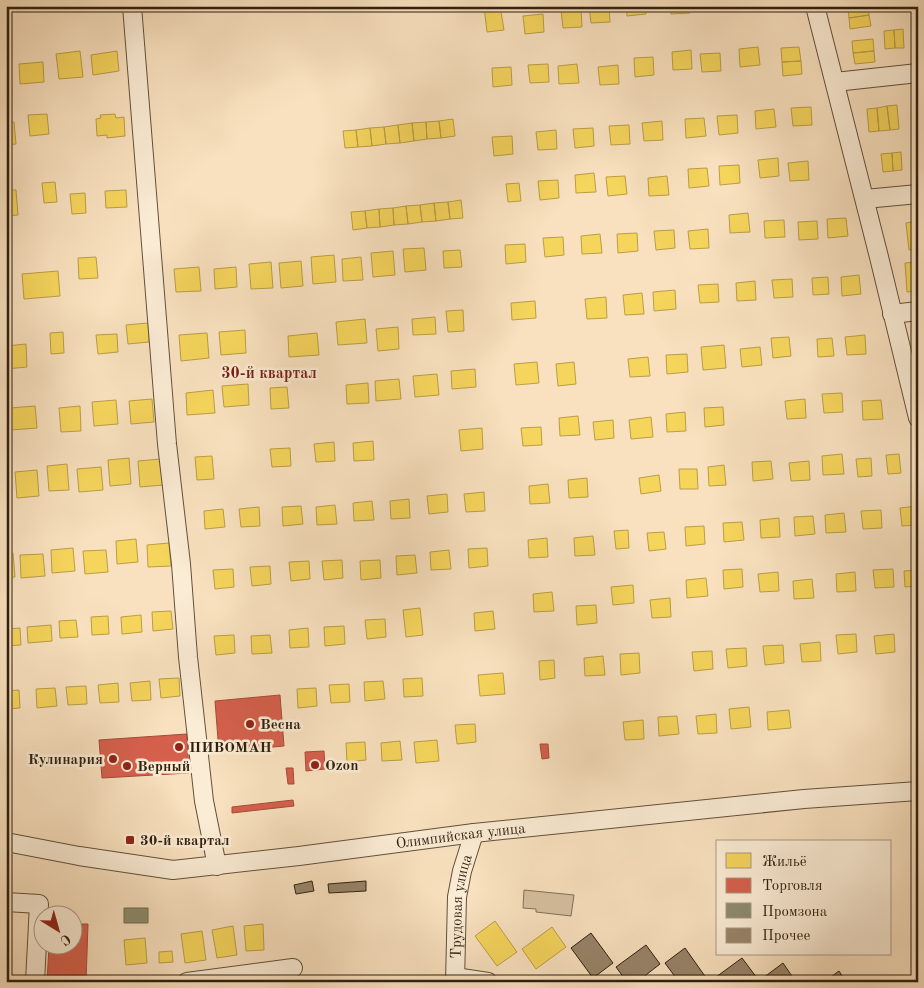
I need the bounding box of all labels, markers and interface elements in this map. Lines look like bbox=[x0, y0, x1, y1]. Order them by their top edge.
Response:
district label: 30-й квартал bbox=[221, 366, 317, 382]
marker: Весна bbox=[244, 718, 256, 730]
place label: Весна bbox=[260, 718, 301, 733]
marker: ПИВОМАН bbox=[173, 741, 185, 753]
place label: ПИВОМАН bbox=[189, 741, 272, 756]
place label: Кулинария bbox=[28, 753, 103, 768]
marker: Кулинария bbox=[107, 753, 119, 765]
marker: Ozon bbox=[309, 759, 321, 771]
place label: Ozon bbox=[325, 759, 358, 774]
marker: Верный bbox=[121, 760, 133, 772]
place label: Верный bbox=[137, 760, 190, 775]
street label: Олимпийская улица bbox=[395, 822, 527, 852]
marker: 30-й квартал bbox=[124, 834, 136, 846]
place label: 30-й квартал bbox=[140, 834, 230, 849]
legend bbox=[716, 840, 892, 956]
street label: Трудовая улица bbox=[450, 852, 476, 959]
text: Жильё bbox=[762, 855, 807, 870]
text: Торговля bbox=[762, 879, 823, 894]
text: Промзона bbox=[762, 905, 828, 920]
north arrow bbox=[32, 906, 82, 956]
text: Прочее bbox=[762, 929, 810, 944]
text: С bbox=[57, 931, 73, 948]

